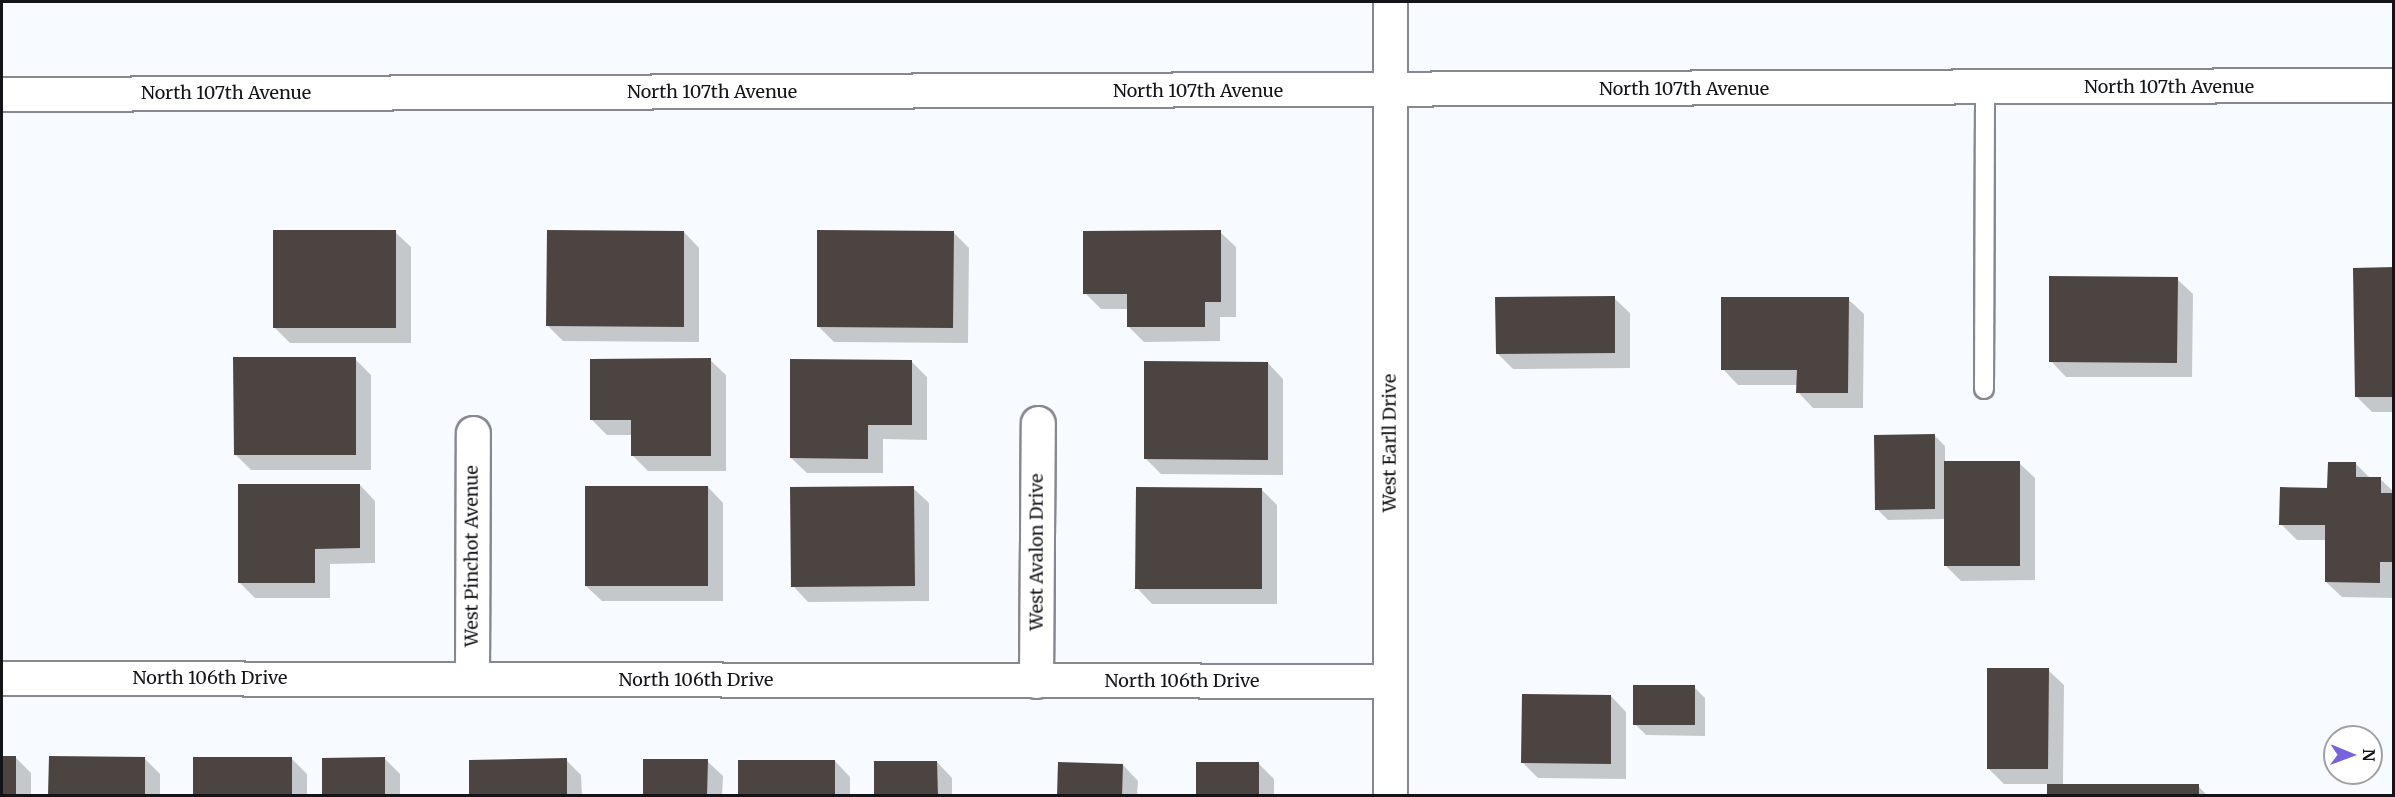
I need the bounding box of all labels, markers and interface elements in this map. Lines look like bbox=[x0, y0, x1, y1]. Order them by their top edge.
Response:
street label: North 107th Avenue bbox=[2084, 76, 2254, 98]
street label: North 107th Avenue bbox=[1599, 78, 1769, 100]
street label: North 107th Avenue bbox=[1113, 80, 1283, 102]
street label: North 107th Avenue bbox=[627, 81, 797, 103]
street label: North 107th Avenue bbox=[141, 82, 311, 104]
street label: West Earll Drive bbox=[1379, 374, 1401, 512]
street label: West Pinchot Avenue bbox=[461, 465, 483, 647]
street label: West Avalon Drive bbox=[1026, 473, 1048, 631]
street label: North 106th Drive bbox=[133, 667, 287, 689]
street label: North 106th Drive bbox=[619, 669, 773, 691]
street label: North 106th Drive bbox=[1105, 670, 1259, 692]
north arrow bbox=[2323, 725, 2383, 785]
text: N bbox=[2359, 749, 2379, 762]

